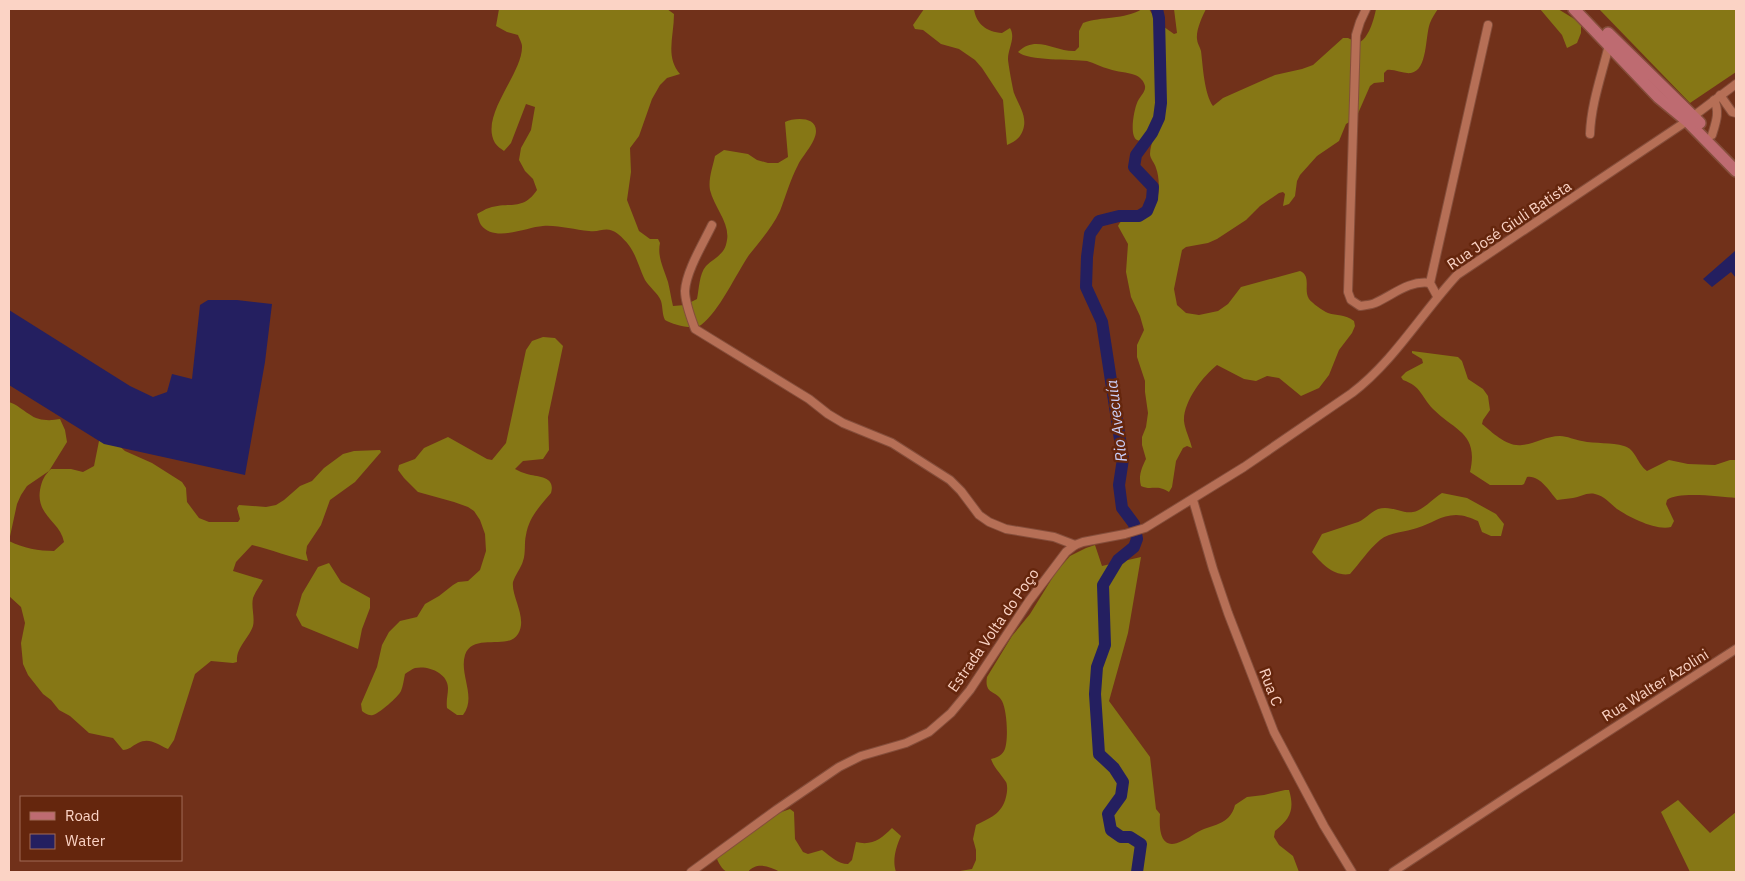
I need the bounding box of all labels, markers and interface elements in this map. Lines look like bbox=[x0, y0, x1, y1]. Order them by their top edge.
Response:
street label: Rua José Giuli Batista bbox=[1443, 176, 1575, 274]
water label: Rio Avecuía bbox=[1101, 379, 1131, 463]
street label: Estrada Volta do Poço bbox=[943, 565, 1043, 695]
street label: Rua Walter Azolini bbox=[1598, 644, 1712, 726]
street label: Rua C bbox=[1255, 665, 1287, 709]
legend bbox=[20, 796, 182, 861]
text: Road bbox=[65, 806, 100, 825]
text: Water bbox=[65, 831, 106, 850]

